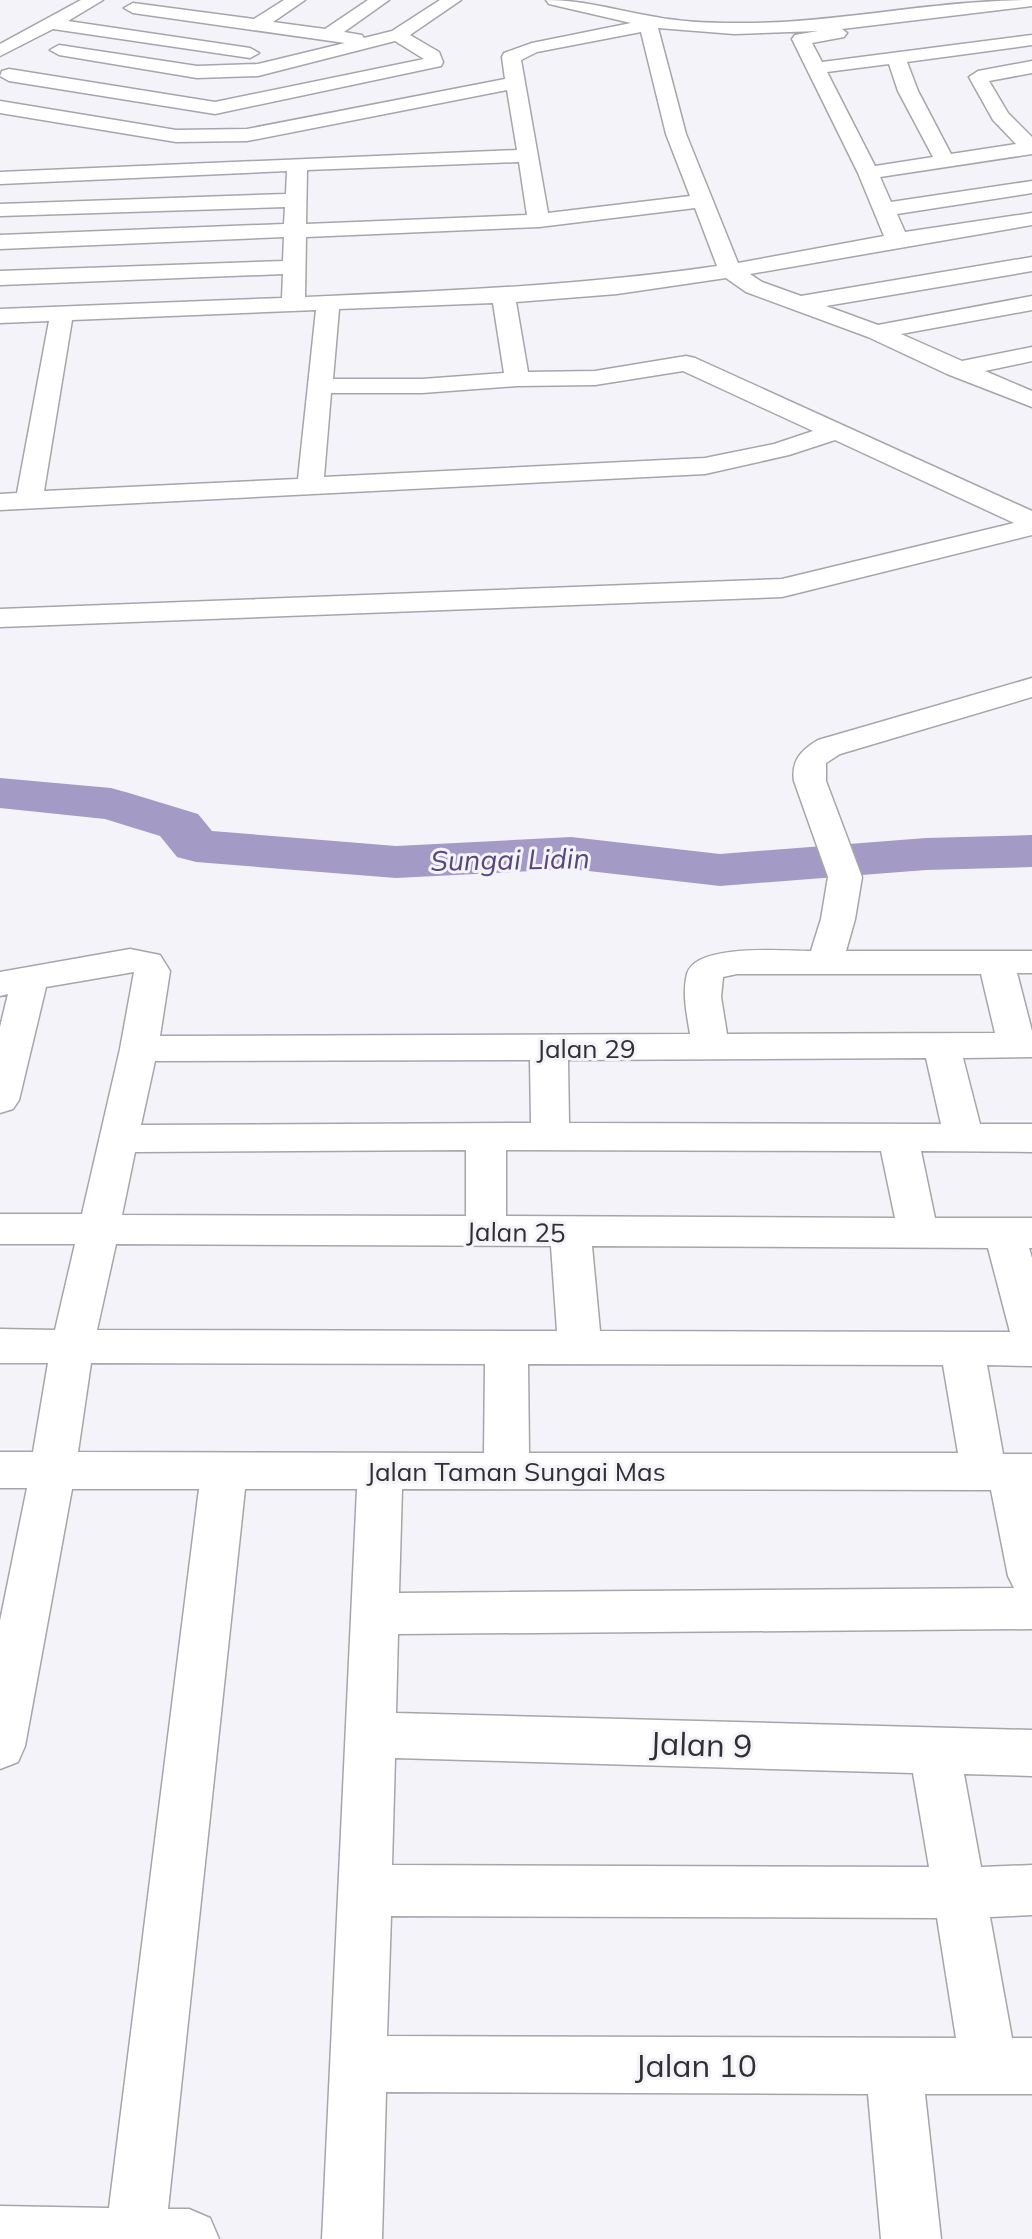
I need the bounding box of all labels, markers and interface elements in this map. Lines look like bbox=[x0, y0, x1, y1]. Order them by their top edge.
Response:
water label: Sungai Lidin bbox=[430, 840, 590, 878]
street label: Jalan 29 bbox=[536, 1032, 636, 1065]
street label: Jalan 25 bbox=[466, 1215, 566, 1249]
street label: Jalan Taman Sungai Mas bbox=[366, 1455, 666, 1488]
street label: Jalan 9 bbox=[649, 1722, 753, 1766]
street label: Jalan 10 bbox=[635, 2045, 757, 2085]

